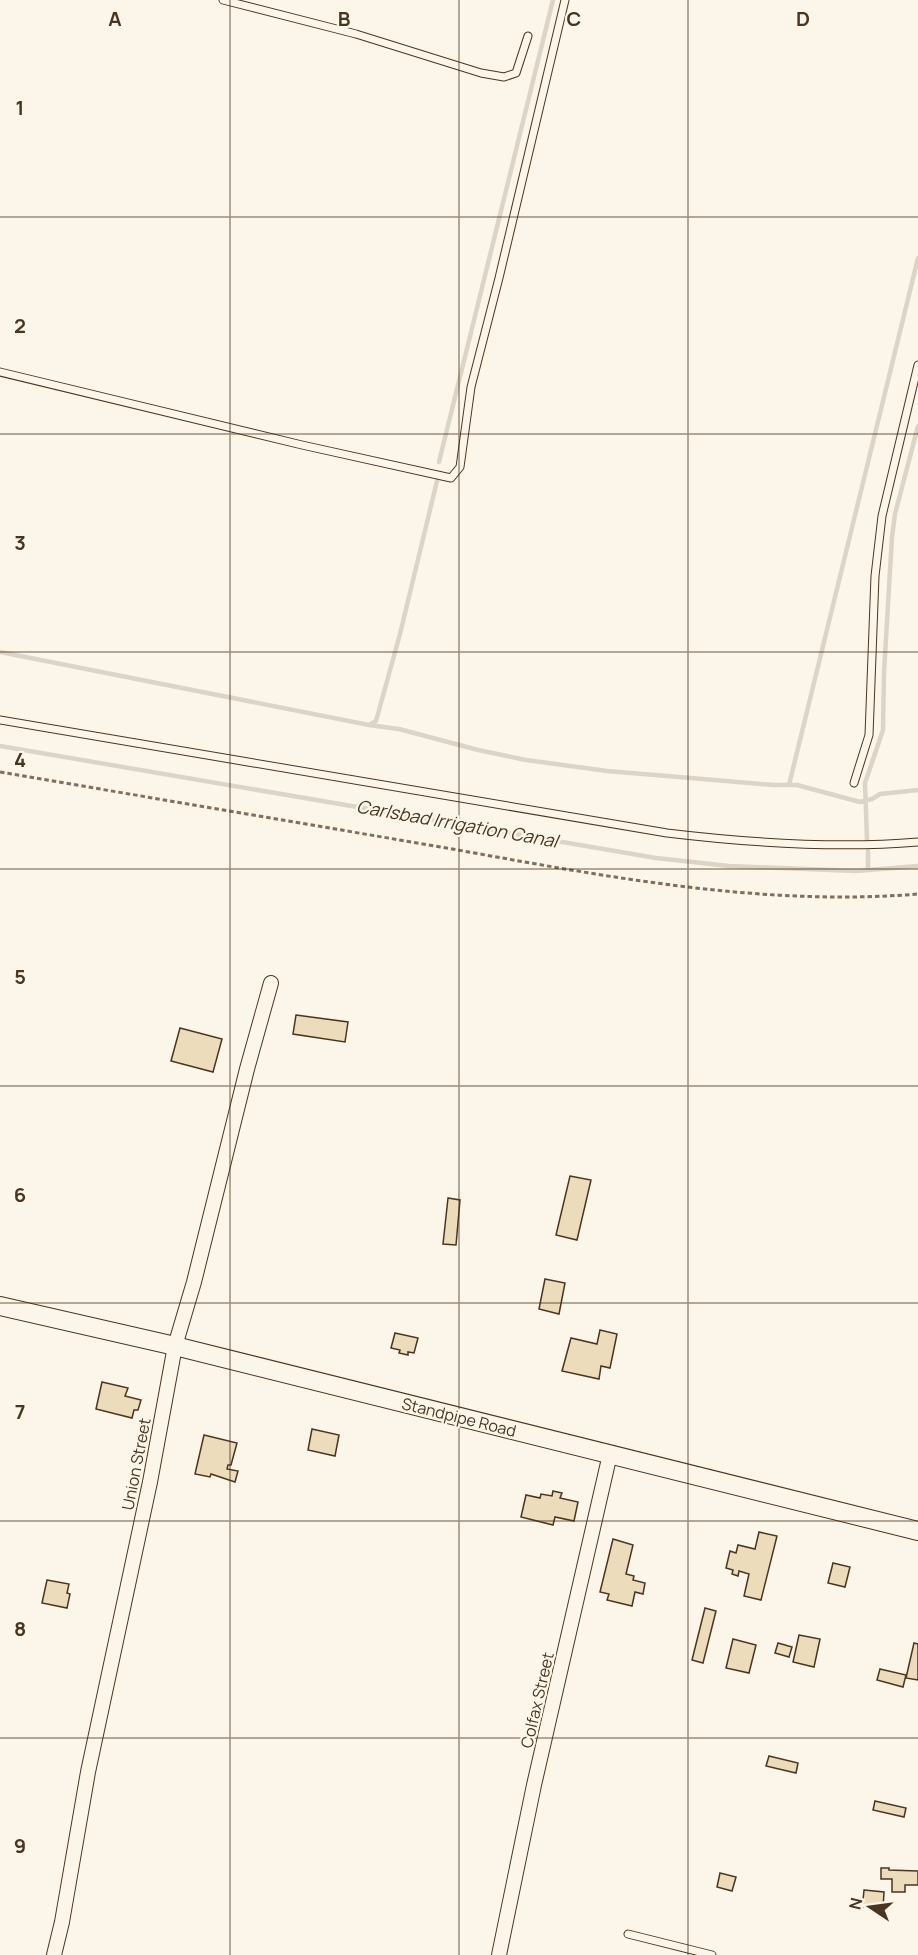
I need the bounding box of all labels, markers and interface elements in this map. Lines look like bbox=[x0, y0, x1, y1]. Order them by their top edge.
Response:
text: A bbox=[108, 5, 122, 32]
text: B bbox=[338, 5, 351, 32]
text: C bbox=[567, 5, 581, 32]
text: D bbox=[796, 5, 810, 32]
text: 1 bbox=[16, 94, 24, 121]
text: 2 bbox=[14, 312, 26, 339]
text: 3 bbox=[14, 529, 26, 556]
text: 4 bbox=[14, 746, 26, 773]
water label: Carlsbad Irrigation Canal bbox=[355, 793, 563, 853]
text: 5 bbox=[14, 963, 26, 990]
text: 6 bbox=[14, 1181, 26, 1208]
street label: Standpipe Road bbox=[399, 1392, 519, 1442]
text: 7 bbox=[15, 1398, 25, 1425]
street label: Union Street bbox=[116, 1416, 156, 1512]
text: 8 bbox=[14, 1615, 26, 1642]
street label: Colfax Street bbox=[515, 1650, 559, 1750]
text: 9 bbox=[14, 1832, 26, 1859]
north arrow bbox=[840, 1877, 900, 1937]
text: N bbox=[843, 1896, 867, 1912]

